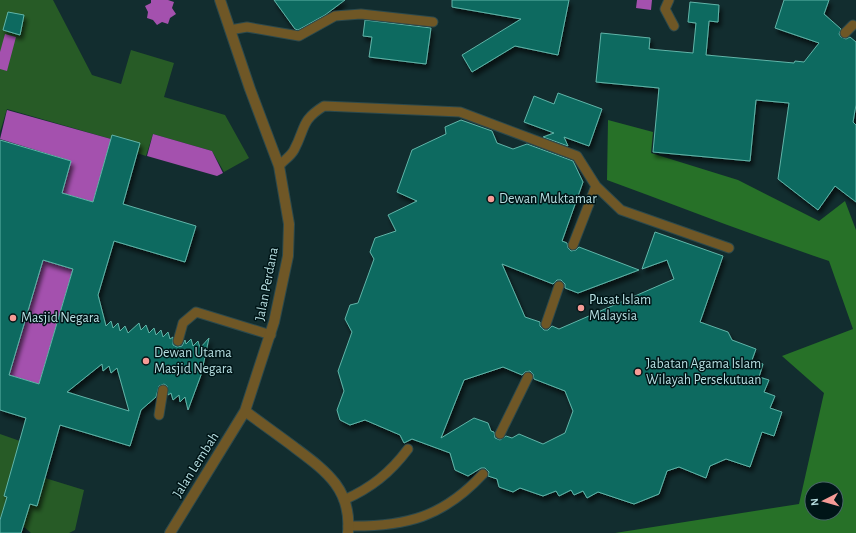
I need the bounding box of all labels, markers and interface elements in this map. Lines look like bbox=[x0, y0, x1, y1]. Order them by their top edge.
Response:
place label: Dewan Muktamar bbox=[499, 192, 597, 206]
marker: Dewan Muktamar bbox=[486, 194, 496, 204]
street label: Jalan Perdana bbox=[253, 245, 281, 322]
place label: Pusat Islam Malaysia bbox=[589, 293, 651, 323]
marker: Pusat Islam Malaysia bbox=[576, 303, 586, 313]
place label: Masjid Negara bbox=[21, 311, 100, 325]
marker: Masjid Negara bbox=[8, 313, 18, 323]
place label: Dewan Utama Masjid Negara bbox=[154, 346, 233, 376]
marker: Dewan Utama Masjid Negara bbox=[141, 356, 151, 366]
place label: Jabatan Agama Islam Wilayah Persekutuan bbox=[646, 357, 761, 387]
marker: Jabatan Agama Islam Wilayah Persekutuan bbox=[633, 367, 643, 377]
street label: Jalan Lembah bbox=[170, 430, 222, 500]
north arrow bbox=[804, 481, 844, 521]
text: N bbox=[809, 498, 820, 506]

